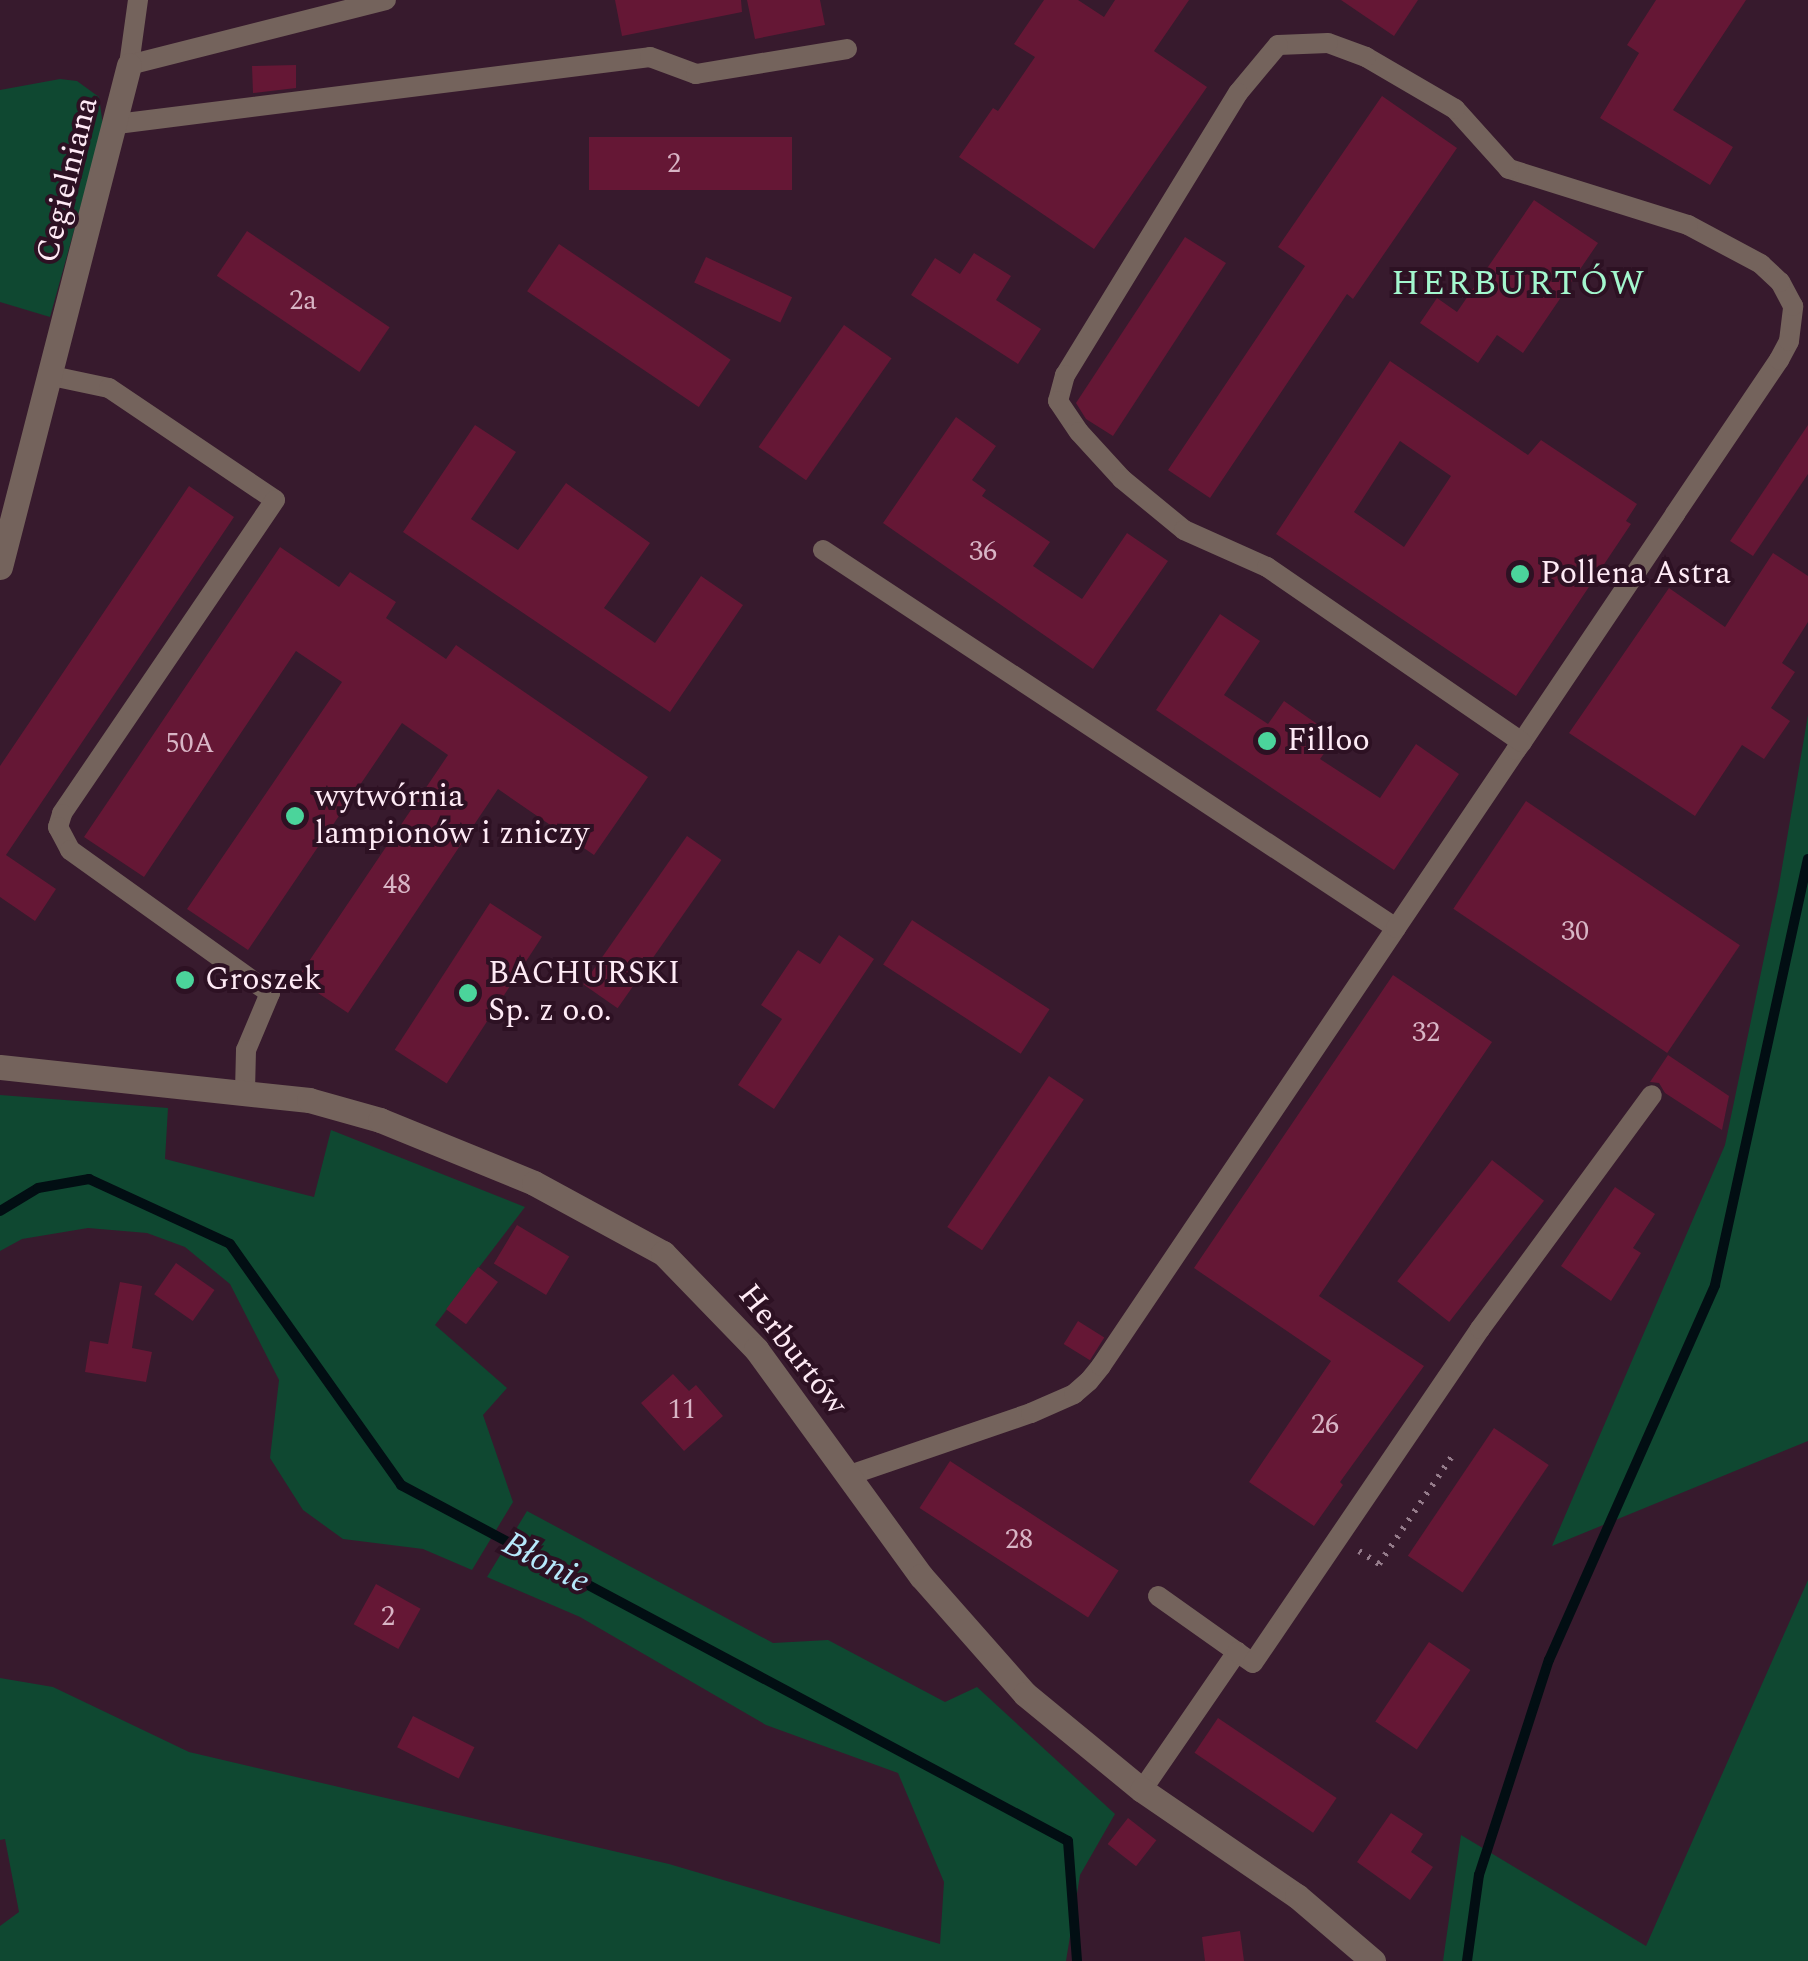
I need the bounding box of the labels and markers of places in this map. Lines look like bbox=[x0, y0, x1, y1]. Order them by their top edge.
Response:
place label: Pollena Astra bbox=[1540, 555, 1731, 593]
marker: Pollena Astra bbox=[1509, 563, 1531, 585]
place label: Filloo bbox=[1287, 722, 1370, 760]
marker: Filloo bbox=[1256, 730, 1278, 752]
place label: wytwórnia lampionów i zniczy bbox=[315, 779, 589, 854]
marker: wytwórnia lampionów i zniczy bbox=[284, 805, 306, 827]
place label: BACHURSKI Sp. z o.o. bbox=[488, 956, 680, 1031]
place label: Groszek bbox=[205, 961, 322, 999]
marker: Groszek bbox=[174, 969, 196, 991]
marker: BACHURSKI Sp. z o.o. bbox=[457, 982, 479, 1004]

